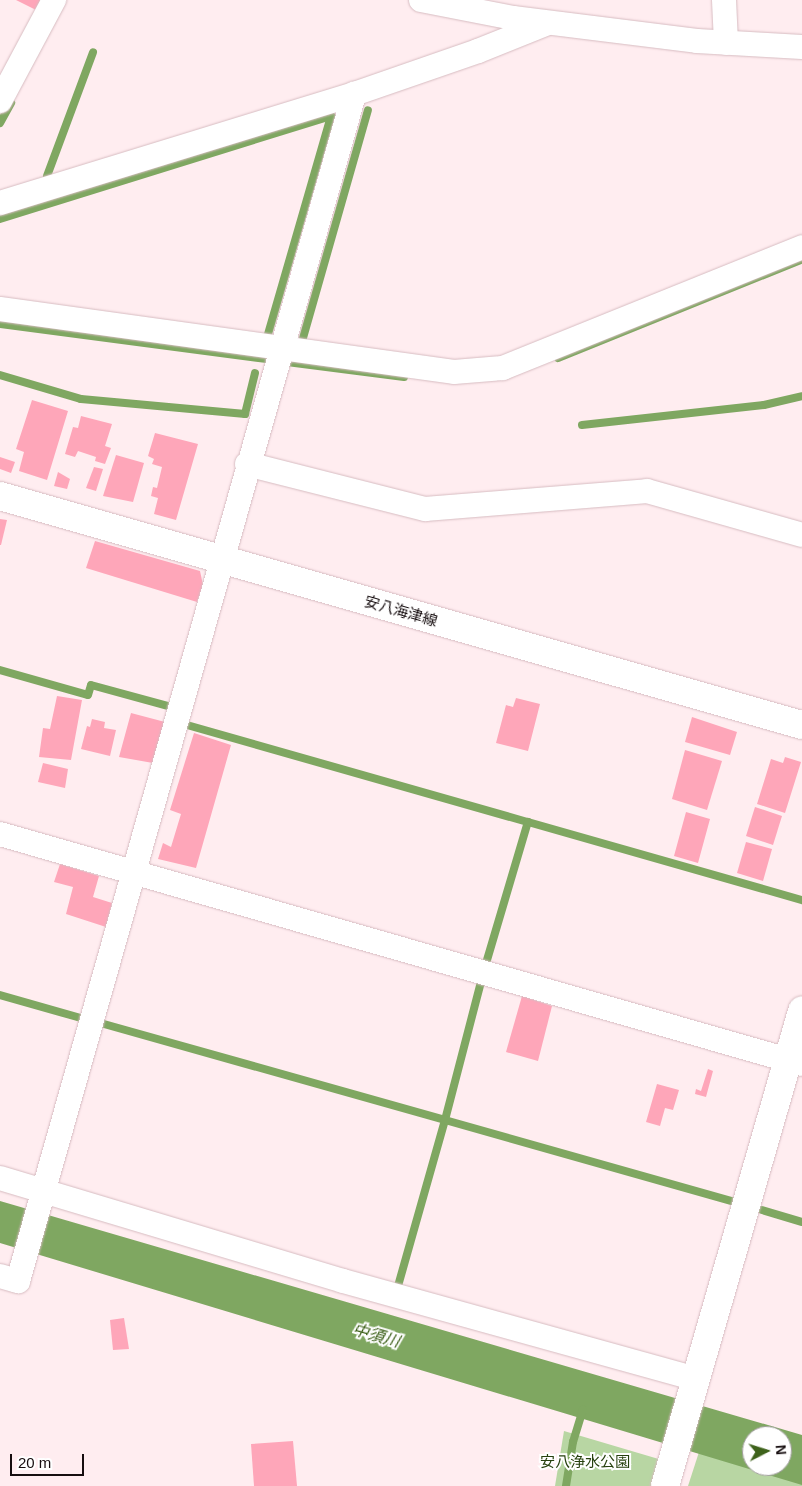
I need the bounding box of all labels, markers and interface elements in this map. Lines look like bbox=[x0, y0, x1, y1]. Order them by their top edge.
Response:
street label: 安八海津線 bbox=[362, 592, 440, 630]
water label: 中須川 bbox=[350, 1320, 402, 1352]
north arrow bbox=[742, 1426, 792, 1476]
scale bar bbox=[12, 1444, 86, 1476]
text: N bbox=[773, 1444, 789, 1456]
park label: 安八浄水公園 bbox=[540, 1453, 630, 1471]
text: 20 m bbox=[18, 1454, 51, 1471]

